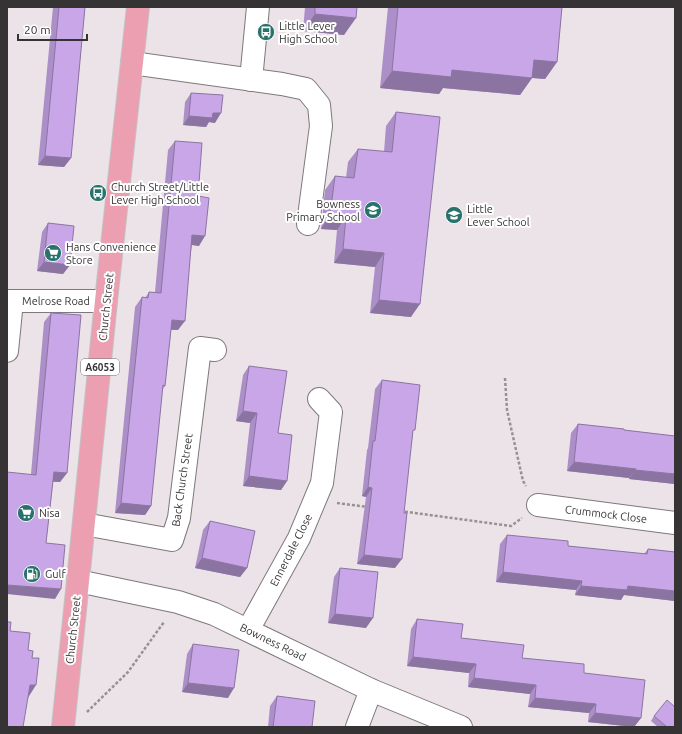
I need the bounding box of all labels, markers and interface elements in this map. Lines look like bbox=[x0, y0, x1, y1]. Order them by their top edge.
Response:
scale bar bbox=[18, 16, 87, 42]
place label: Little Lever High School bbox=[279, 20, 337, 45]
bus stop icon: Little Lever High School bbox=[256, 22, 276, 42]
text: 20 m bbox=[24, 23, 51, 36]
place label: Church Street/Little Lever High School bbox=[111, 181, 209, 206]
bus stop icon: Church Street/Little Lever High School bbox=[88, 183, 108, 203]
place label: Bowness Primary School bbox=[286, 198, 360, 223]
school or university icon: Bowness Primary School bbox=[363, 200, 383, 220]
place label: Little Lever School bbox=[467, 203, 530, 228]
school or university icon: Little Lever School bbox=[444, 205, 464, 225]
place label: Hans Convenience Store bbox=[66, 241, 156, 266]
supermarket icon: Hans Convenience Store bbox=[43, 243, 63, 263]
street label: Church Street bbox=[96, 272, 116, 341]
street label: Melrose Road bbox=[22, 295, 90, 307]
road number: A6053 bbox=[81, 359, 119, 375]
street label: Back Church Street bbox=[170, 432, 195, 527]
supermarket icon: Nisa bbox=[16, 503, 36, 523]
street label: Crummock Close bbox=[564, 503, 648, 525]
place label: Nisa bbox=[39, 507, 60, 519]
street label: Ennerdale Close bbox=[268, 512, 314, 588]
fuel station icon: Gulf bbox=[22, 564, 42, 584]
place label: Gulf bbox=[45, 568, 66, 580]
street label: Church Street bbox=[63, 595, 83, 664]
street label: Bowness Road bbox=[238, 621, 308, 663]

